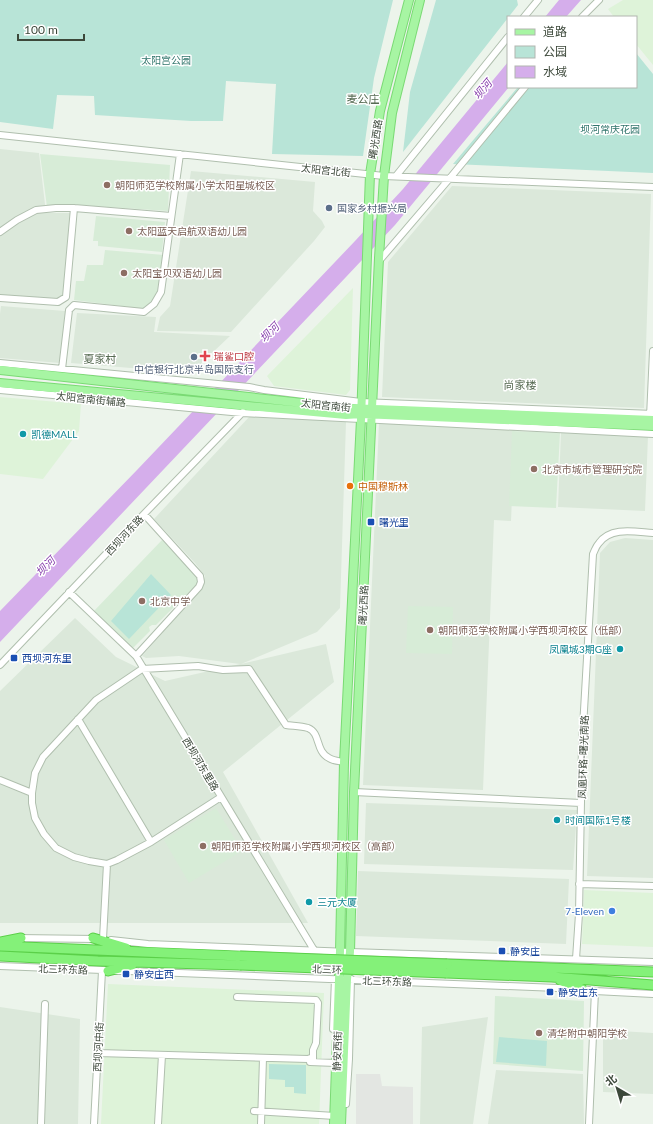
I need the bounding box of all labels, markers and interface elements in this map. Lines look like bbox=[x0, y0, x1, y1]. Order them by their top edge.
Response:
scale bar bbox=[18, 16, 84, 42]
legend bbox=[507, 16, 637, 88]
text: 100 m bbox=[24, 22, 58, 37]
text: 道路 bbox=[543, 24, 567, 39]
text: 公园 bbox=[543, 44, 567, 59]
park label: 太阳宫公园 bbox=[141, 54, 191, 66]
text: 水域 bbox=[543, 64, 567, 79]
water label: 坝河 bbox=[470, 75, 495, 102]
district label: 麦公庄 bbox=[347, 92, 380, 105]
street label: 曙光西路 bbox=[366, 118, 384, 160]
park label: 坝河常庆花园 bbox=[580, 123, 640, 135]
street label: 太阳宫北街 bbox=[301, 161, 351, 179]
place label: 朝阳师范学校附属小学太阳星城校区 bbox=[115, 179, 275, 191]
marker: 朝阳师范学校附属小学太阳星城校区 bbox=[102, 180, 112, 190]
place label: 国家乡村振兴局 bbox=[337, 202, 407, 214]
marker: 国家乡村振兴局 bbox=[324, 203, 334, 213]
place label: 太阳蓝天启航双语幼儿园 bbox=[137, 225, 247, 237]
marker: 太阳蓝天启航双语幼儿园 bbox=[124, 226, 134, 236]
place label: 太阳宝贝双语幼儿园 bbox=[132, 267, 222, 279]
marker: 太阳宝贝双语幼儿园 bbox=[119, 268, 129, 278]
water label: 坝河 bbox=[257, 318, 283, 344]
marker: 瑞鲨口腔 bbox=[199, 350, 211, 362]
place label: 瑞鲨口腔 bbox=[214, 350, 254, 362]
district label: 夏家村 bbox=[84, 352, 117, 365]
marker: 中信银行北京半岛国际支行 bbox=[189, 352, 199, 362]
place label: 中信银行北京半岛国际支行 bbox=[134, 363, 254, 375]
district label: 尚家楼 bbox=[504, 378, 537, 391]
street label: 太阳宫南街辅路 bbox=[56, 389, 126, 409]
street label: 太阳宫南街 bbox=[301, 396, 351, 414]
place label: 凯德MALL bbox=[31, 428, 77, 440]
marker: 凯德MALL bbox=[18, 429, 28, 439]
place label: 北京市城市管理研究院 bbox=[542, 463, 642, 475]
marker: 北京市城市管理研究院 bbox=[529, 464, 539, 474]
place label: 中国穆斯林 bbox=[358, 480, 408, 492]
marker: 中国穆斯林 bbox=[345, 481, 355, 491]
street label: 西坝河东路 bbox=[103, 513, 145, 557]
place label: 曙光里 bbox=[379, 516, 409, 528]
marker: 曙光里 bbox=[366, 517, 376, 527]
water label: 坝河 bbox=[33, 552, 59, 578]
street label: 曙光西路 bbox=[356, 585, 370, 625]
place label: 北京中学 bbox=[150, 595, 190, 607]
marker: 北京中学 bbox=[137, 596, 147, 606]
place label: 朝阳师范学校附属小学西坝河校区（低部） bbox=[438, 624, 628, 636]
marker: 朝阳师范学校附属小学西坝河校区（低部） bbox=[425, 625, 435, 635]
place label: 凤凰城3期G座 bbox=[549, 643, 612, 655]
marker: 凤凰城3期G座 bbox=[615, 644, 625, 654]
place label: 西坝河东里 bbox=[22, 652, 72, 664]
marker: 西坝河东里 bbox=[9, 653, 19, 663]
street label: 凤凰环路-曙光南路 bbox=[576, 715, 590, 799]
street label: 西坝河东里路 bbox=[180, 735, 222, 793]
place label: 时间国际1号楼 bbox=[565, 814, 631, 826]
marker: 时间国际1号楼 bbox=[552, 815, 562, 825]
place label: 朝阳师范学校附属小学西坝河校区（高部） bbox=[211, 840, 401, 852]
marker: 朝阳师范学校附属小学西坝河校区（高部） bbox=[198, 841, 208, 851]
place label: 三元大厦 bbox=[317, 896, 357, 908]
marker: 三元大厦 bbox=[304, 897, 314, 907]
place label: 7-Eleven bbox=[565, 905, 604, 917]
marker: 7-Eleven bbox=[607, 906, 617, 916]
place label: 静安庄 bbox=[510, 945, 540, 957]
marker: 静安庄 bbox=[497, 946, 507, 956]
street label: 北三环东路 bbox=[38, 962, 88, 976]
street label: 北三环 bbox=[312, 962, 342, 976]
place label: 静安庄西 bbox=[134, 968, 174, 980]
marker: 静安庄西 bbox=[121, 969, 131, 979]
street label: 北三环东路 bbox=[362, 974, 412, 988]
place label: 静安庄东 bbox=[558, 986, 598, 998]
marker: 静安庄东 bbox=[545, 987, 555, 997]
street label: 西坝河中街 bbox=[91, 1022, 105, 1072]
place label: 清华附中朝阳学校 bbox=[547, 1027, 627, 1039]
marker: 清华附中朝阳学校 bbox=[534, 1028, 544, 1038]
street label: 静安西街 bbox=[330, 1031, 344, 1071]
north arrow bbox=[597, 1068, 637, 1108]
text: 北 bbox=[602, 1071, 619, 1088]

